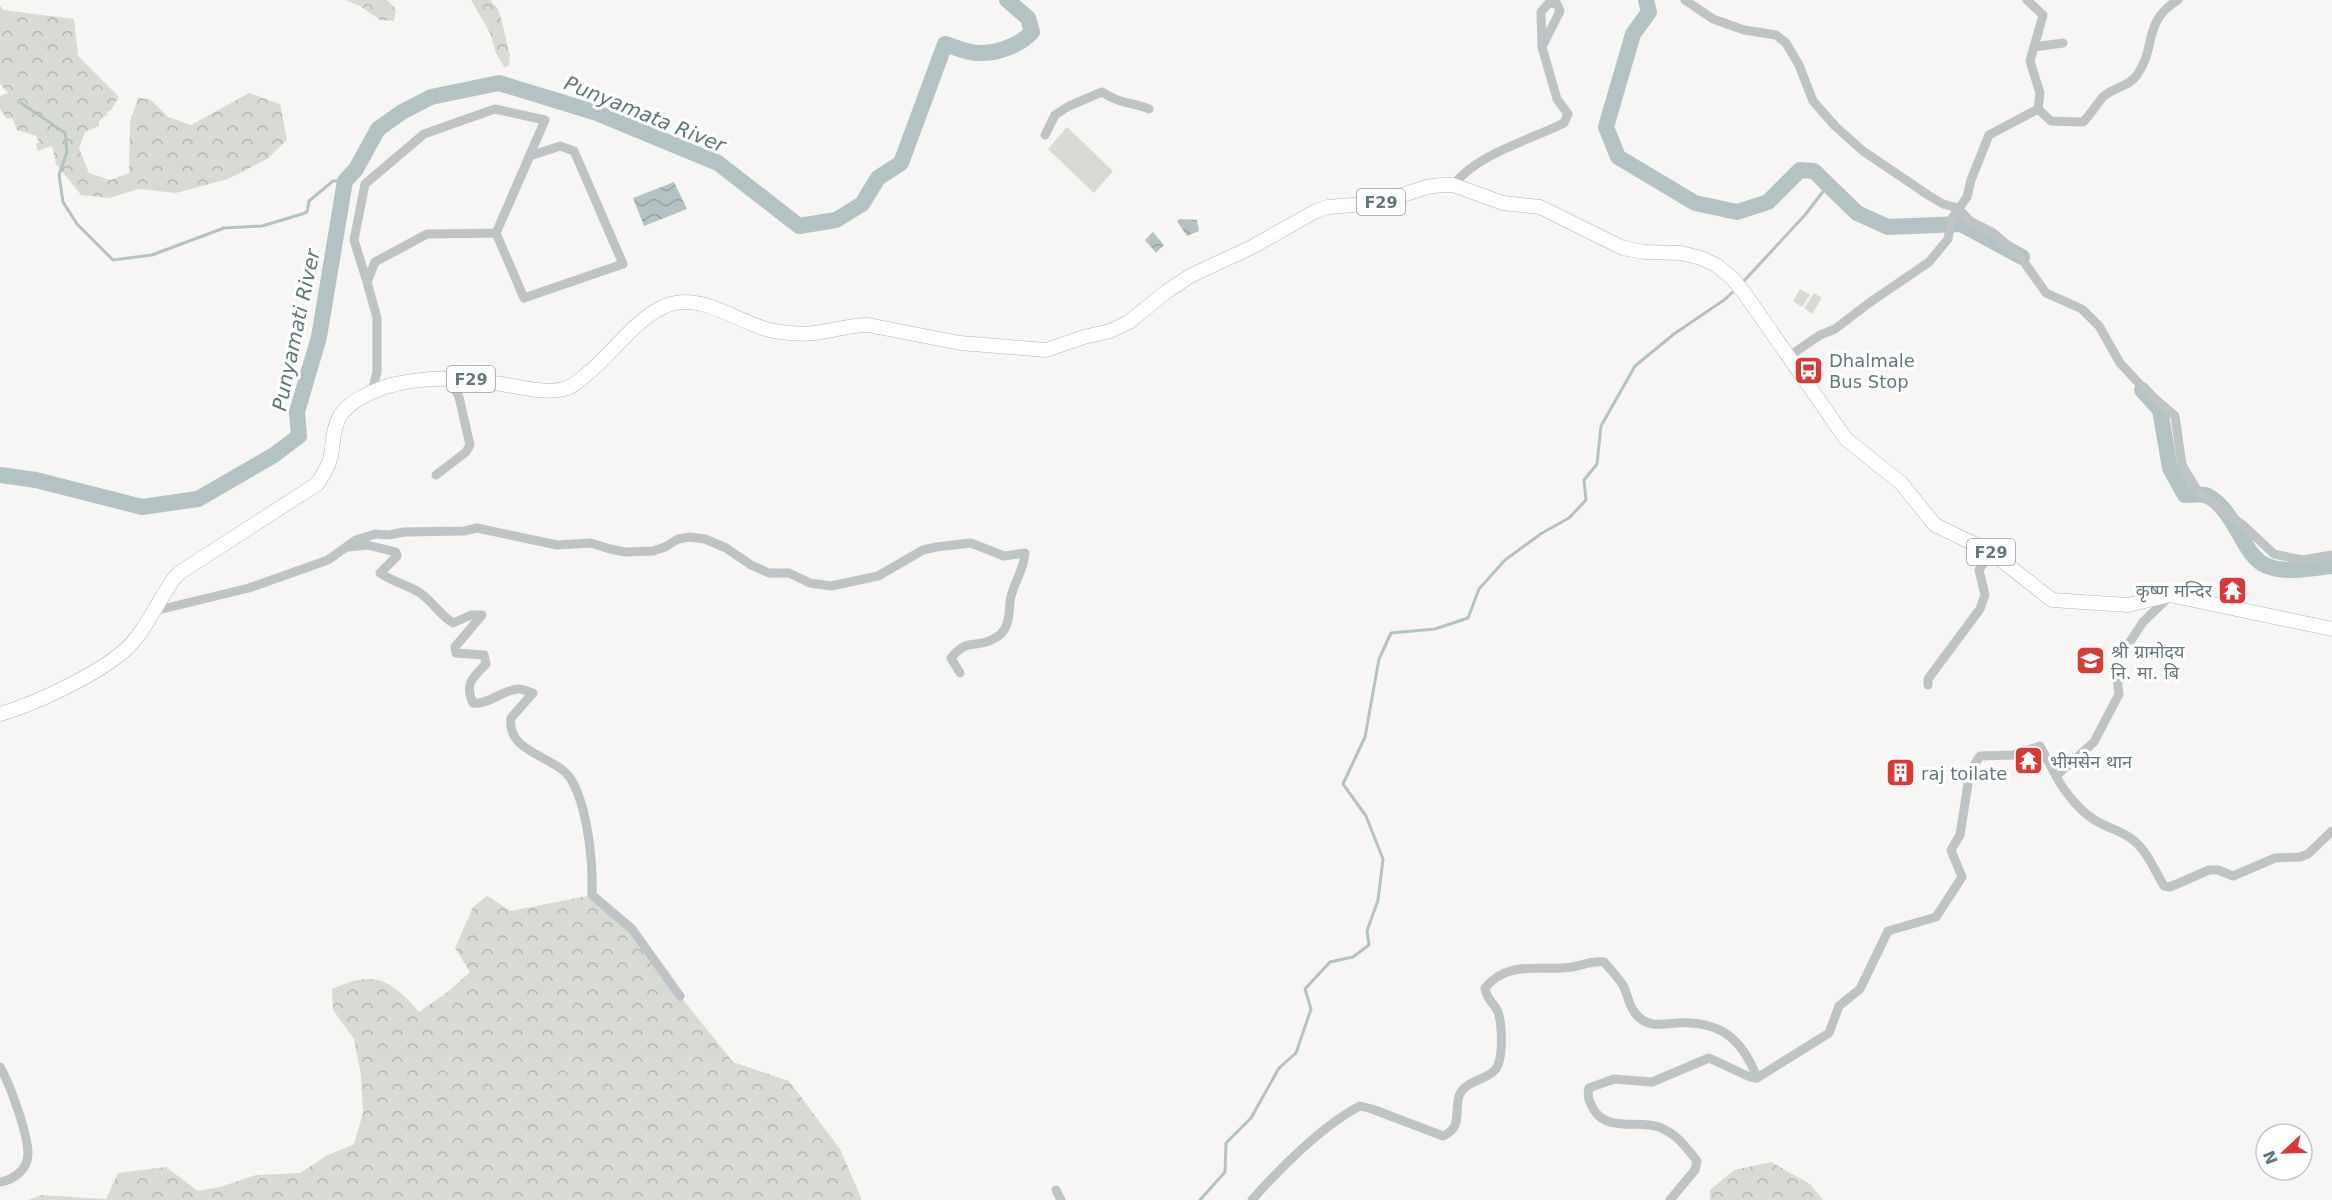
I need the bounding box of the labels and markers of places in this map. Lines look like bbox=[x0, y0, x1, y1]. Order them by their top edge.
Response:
place label: Dhalmale Bus Stop bbox=[1829, 350, 1915, 392]
bus stop icon: Dhalmale Bus Stop bbox=[1792, 354, 1824, 386]
temple icon: कृष्ण मन्दिर bbox=[2217, 574, 2249, 606]
place label: कृष्ण मन्दिर bbox=[2136, 580, 2213, 603]
place label: श्री ग्रामोदय नि. मा. बि bbox=[2111, 641, 2185, 683]
school or university icon: श्री ग्रामोदय नि. मा. बि bbox=[2074, 645, 2106, 677]
temple icon: भीमसेन थान bbox=[2013, 745, 2045, 777]
place label: भीमसेन थान bbox=[2050, 751, 2133, 772]
building icon: raj toilate bbox=[1884, 757, 1916, 789]
place label: raj toilate bbox=[1921, 763, 2007, 784]

